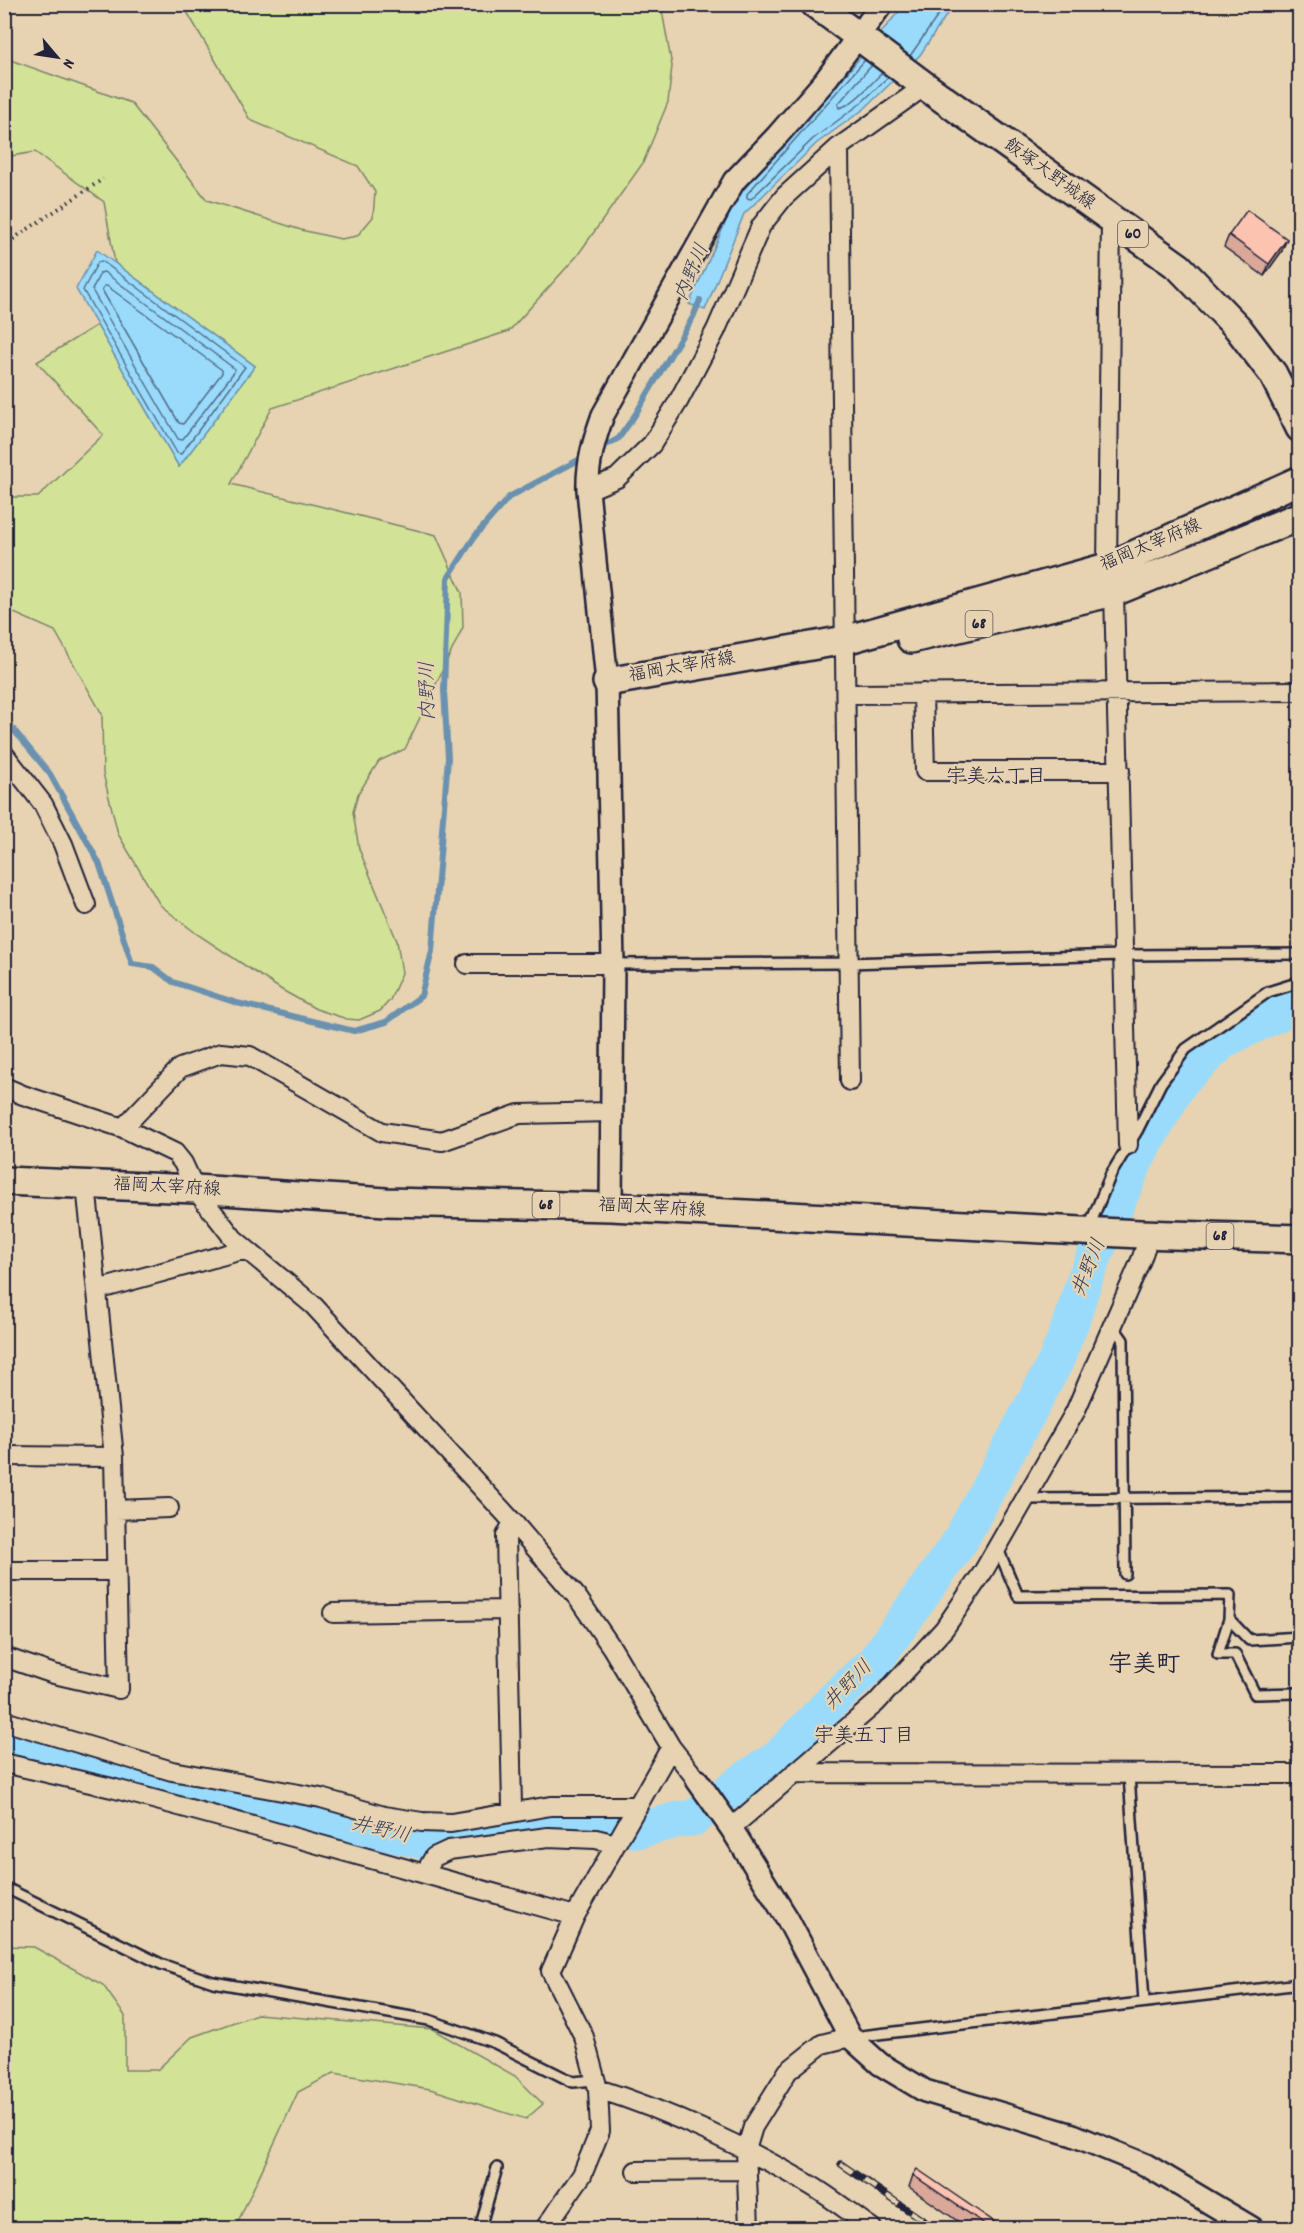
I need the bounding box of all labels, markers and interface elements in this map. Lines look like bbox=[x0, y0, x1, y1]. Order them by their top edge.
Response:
north arrow bbox=[27, 27, 87, 87]
text: N bbox=[56, 54, 80, 72]
street label: 飯塚大野城線 bbox=[998, 133, 1100, 217]
road number: 60 bbox=[1118, 221, 1148, 247]
water label: 内野川 bbox=[668, 240, 718, 306]
street label: 福岡太宰府線 bbox=[1096, 513, 1206, 579]
road number: 68 bbox=[966, 611, 992, 637]
street label: 福岡太宰府線 bbox=[627, 646, 737, 690]
water label: 内野川 bbox=[414, 661, 444, 721]
district label: 宇美六丁目 bbox=[946, 764, 1046, 792]
street label: 福岡太宰府線 bbox=[112, 1173, 222, 1203]
road number: 68 bbox=[532, 1192, 560, 1218]
street label: 福岡太宰府線 bbox=[597, 1194, 707, 1224]
road number: 68 bbox=[1206, 1223, 1234, 1249]
water label: 井野川 bbox=[1066, 1235, 1114, 1301]
district label: 宇美町 bbox=[1108, 1649, 1180, 1683]
water label: 井野川 bbox=[818, 1655, 880, 1717]
district label: 宇美五丁目 bbox=[814, 1723, 914, 1751]
water label: 井野川 bbox=[349, 1811, 413, 1851]

